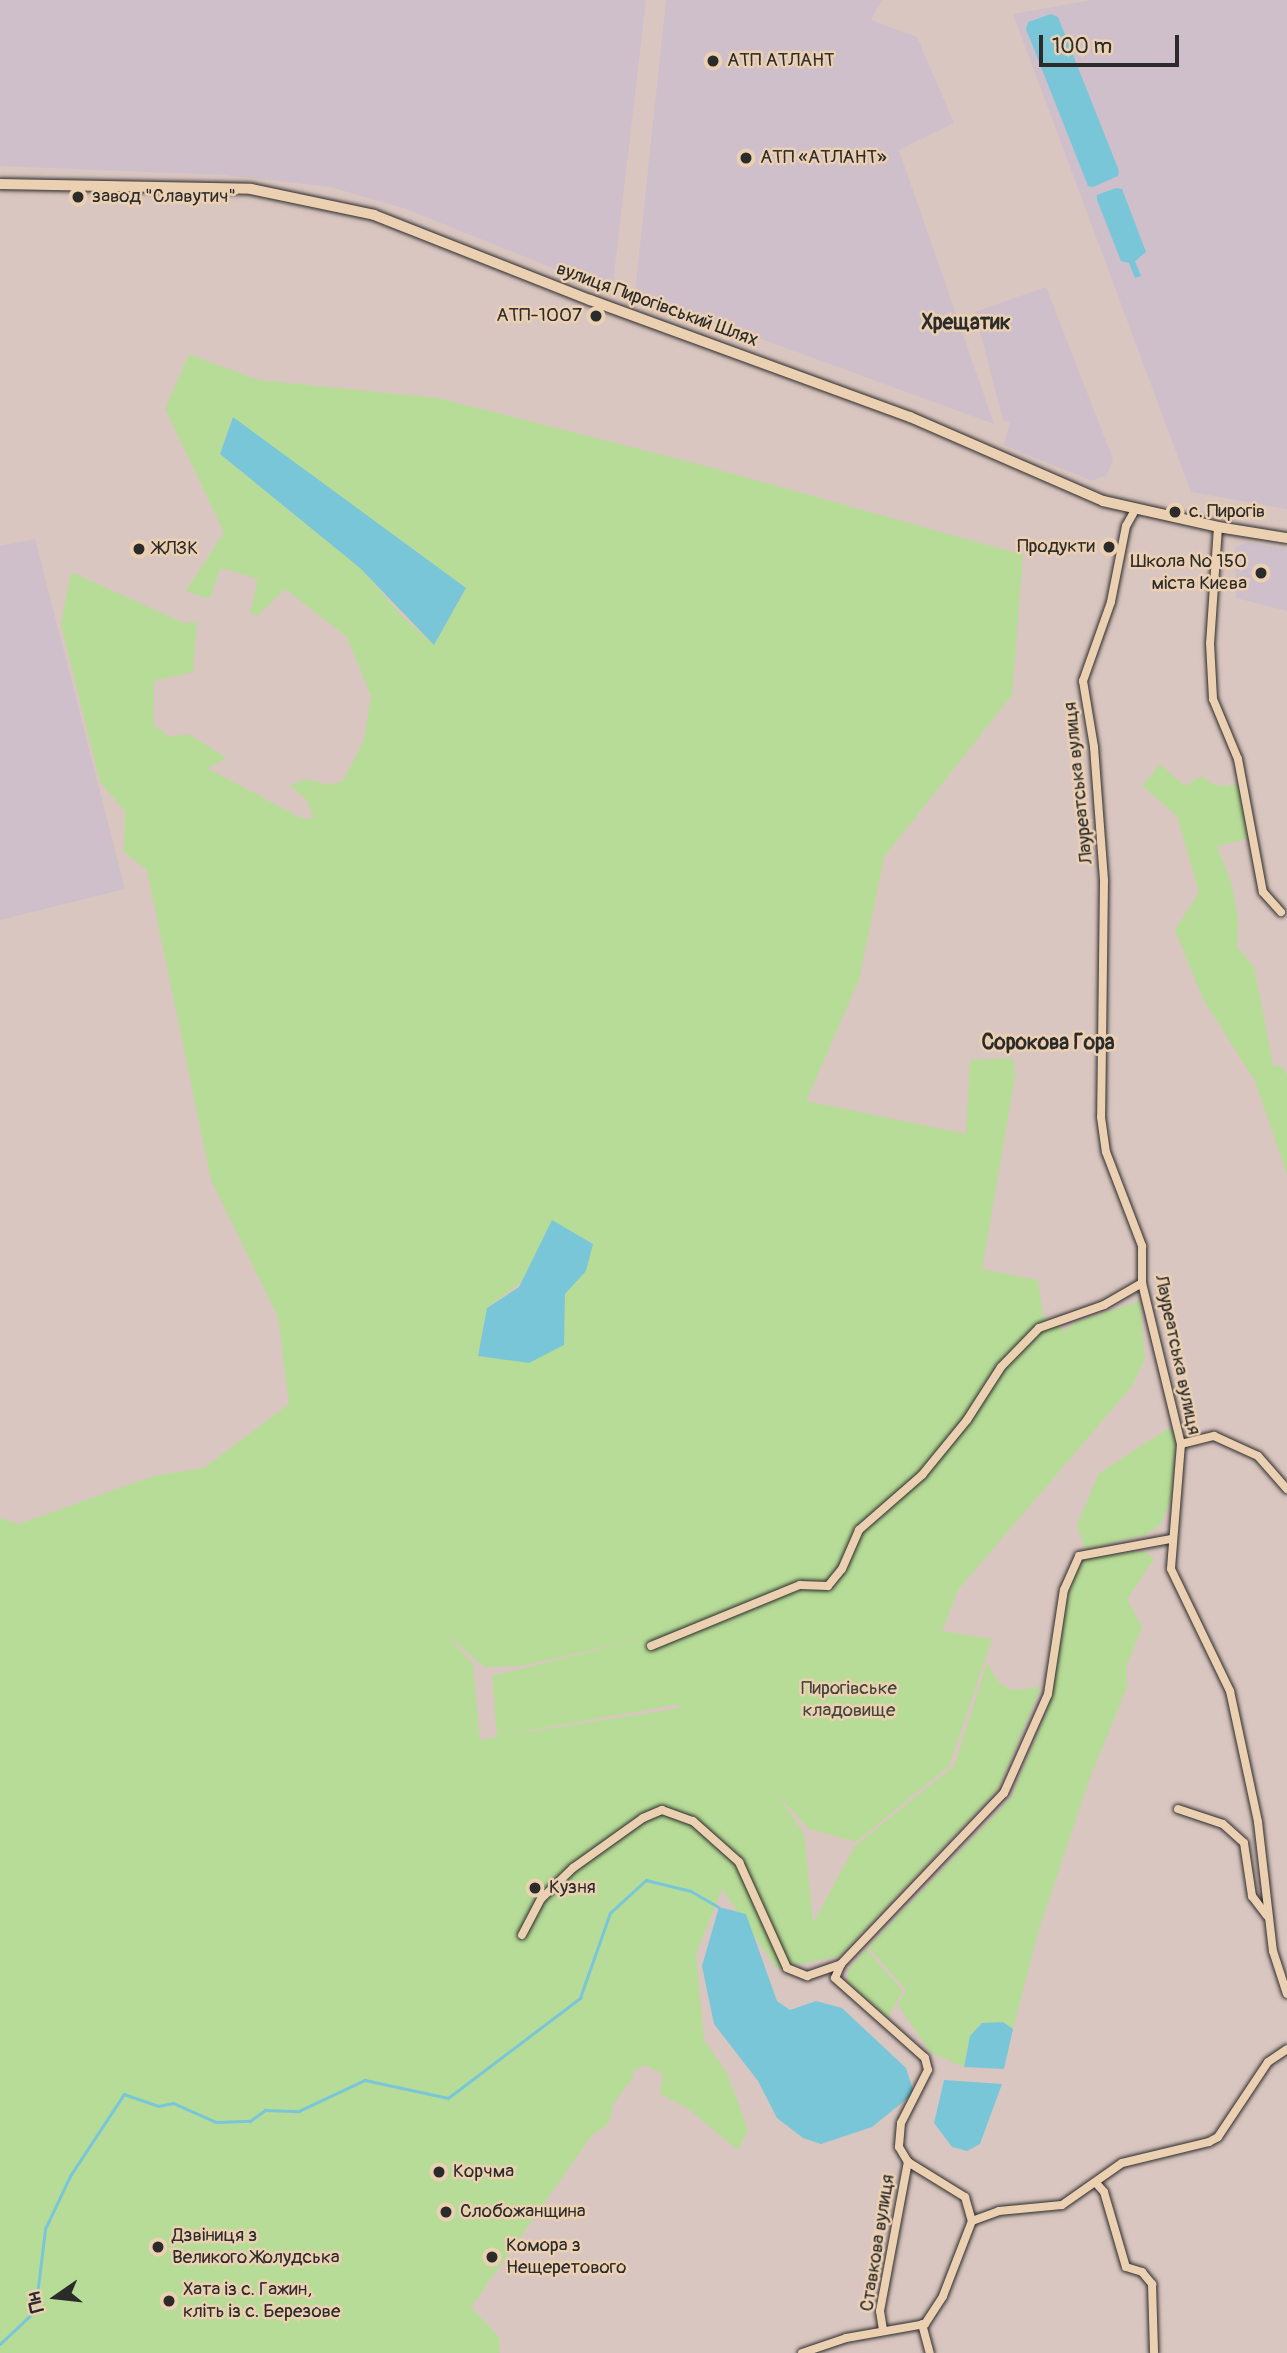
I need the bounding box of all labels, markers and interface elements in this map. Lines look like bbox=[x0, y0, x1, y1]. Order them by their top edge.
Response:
scale bar bbox=[1042, 21, 1182, 65]
text: 100 m bbox=[1052, 33, 1112, 60]
place label: АТП АТЛАНТ bbox=[727, 50, 835, 72]
marker: АТП АТЛАНТ bbox=[705, 53, 721, 69]
place label: АТП «АТЛАНТ» bbox=[760, 147, 887, 169]
marker: АТП «АТЛАНТ» bbox=[738, 150, 754, 166]
place label: завод "Славутич" bbox=[92, 186, 236, 208]
marker: завод "Славутич" bbox=[70, 189, 86, 205]
street label: вулиця Пирогівський Шлях bbox=[553, 258, 761, 352]
place label: АТП-1007 bbox=[496, 305, 582, 327]
marker: АТП-1007 bbox=[588, 308, 604, 324]
district label: Хрещатик bbox=[922, 310, 1010, 336]
place label: с. Пирогів bbox=[1189, 501, 1265, 523]
marker: с. Пирогів bbox=[1167, 504, 1183, 520]
place label: Продукти bbox=[1017, 536, 1095, 558]
place label: ЖЛЗК bbox=[153, 538, 198, 560]
marker: Продукти bbox=[1101, 539, 1117, 555]
marker: ЖЛЗК bbox=[131, 541, 147, 557]
place label: Школа № 150 міста Києва bbox=[1131, 551, 1247, 595]
marker: Школа № 150 міста Києва bbox=[1253, 565, 1269, 581]
street label: Лауреатська вулиця bbox=[1059, 701, 1099, 865]
district label: Сорокова Гора bbox=[981, 1030, 1115, 1056]
street label: Лауреатська вулиця bbox=[1149, 1273, 1205, 1437]
park label: Пирогівське кладовище bbox=[801, 1678, 897, 1722]
place label: Кузня bbox=[549, 1877, 596, 1899]
marker: Кузня bbox=[527, 1880, 543, 1896]
place label: Корчма bbox=[453, 2161, 514, 2183]
marker: Корчма bbox=[431, 2164, 447, 2180]
street label: Ставкова вулиця bbox=[856, 2173, 900, 2313]
place label: Слобожанщина bbox=[460, 2201, 586, 2223]
marker: Слобожанщина bbox=[438, 2204, 454, 2220]
place label: Дзвіниця з Великого Жолудська bbox=[172, 2225, 340, 2269]
place label: Комора з Нещеретового bbox=[506, 2235, 626, 2279]
marker: Дзвіниця з Великого Жолудська bbox=[150, 2239, 166, 2255]
marker: Комора з Нещеретового bbox=[484, 2249, 500, 2265]
north arrow bbox=[21, 2262, 91, 2332]
place label: Хата із с. Гажин, кліть із с. Березове bbox=[183, 2279, 340, 2323]
text: Пн bbox=[21, 2289, 50, 2315]
marker: Хата із с. Гажин, кліть із с. Березове bbox=[161, 2293, 177, 2309]

